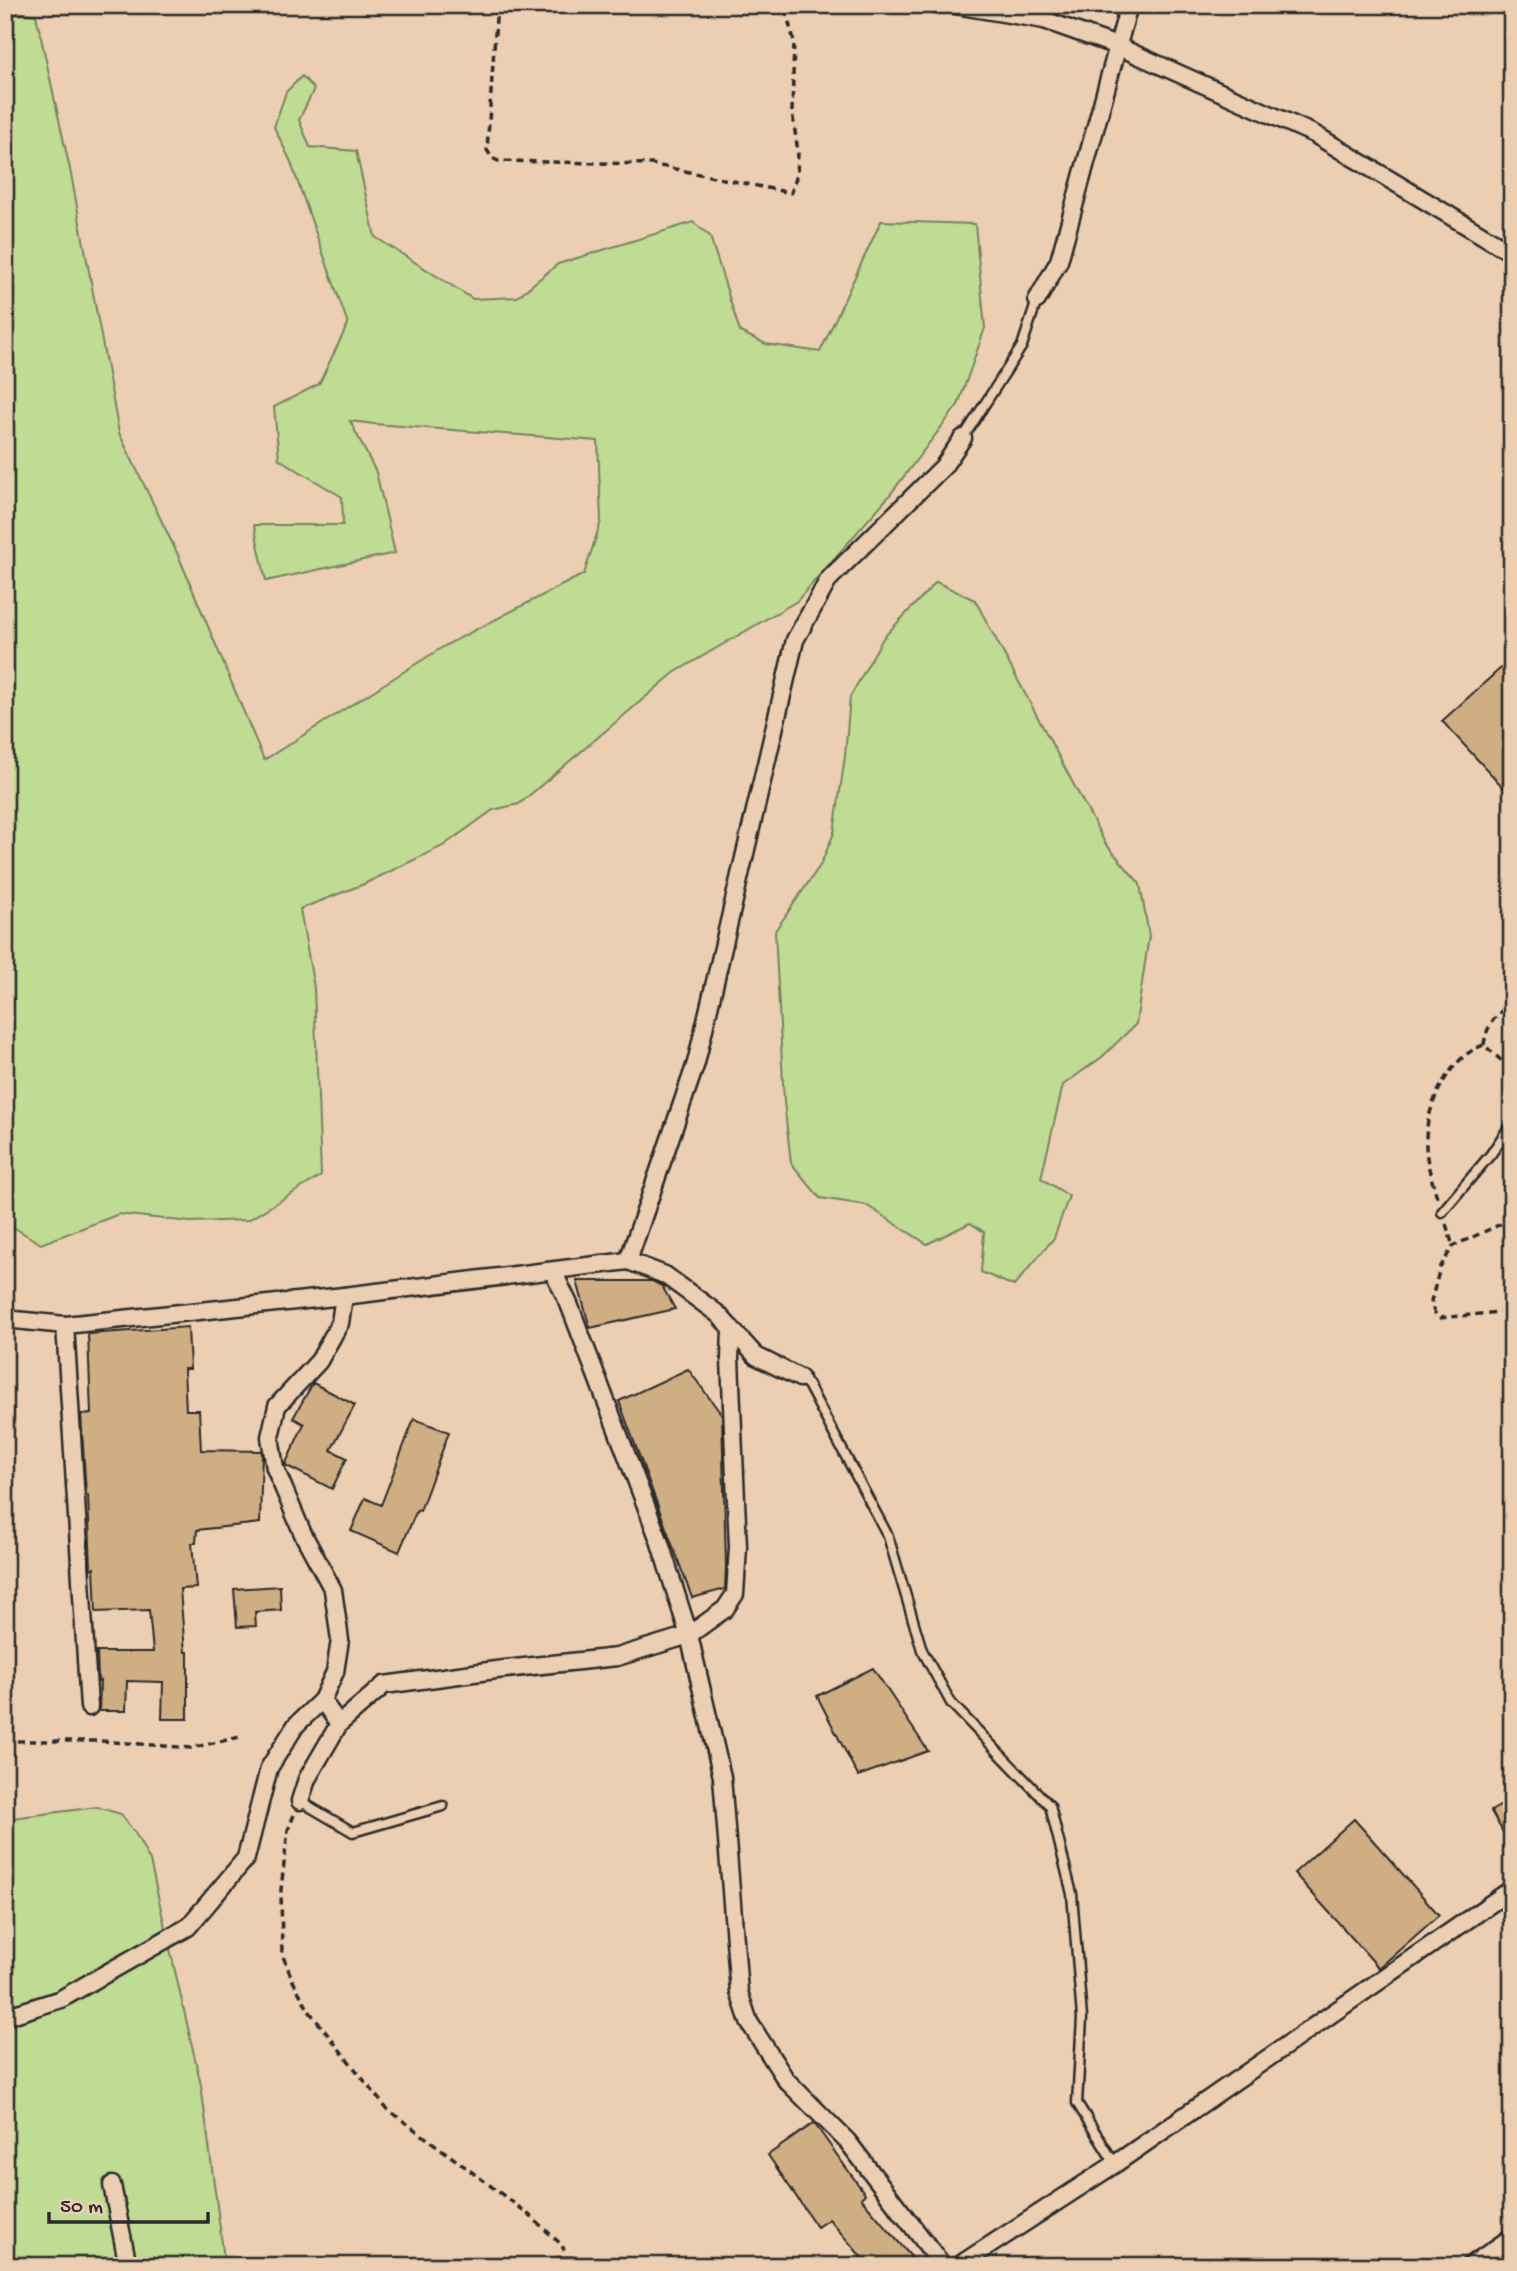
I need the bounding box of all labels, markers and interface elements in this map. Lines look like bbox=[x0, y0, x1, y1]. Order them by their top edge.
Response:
scale bar bbox=[49, 2180, 208, 2224]
text: 50 m bbox=[60, 2196, 103, 2221]

